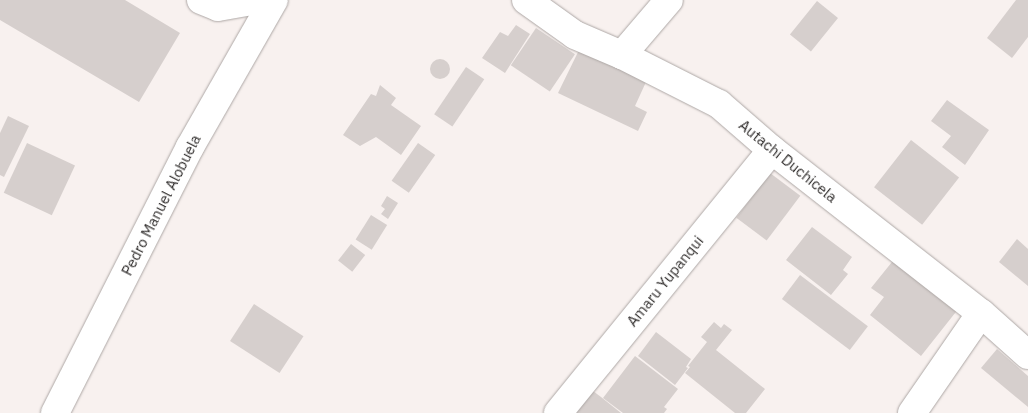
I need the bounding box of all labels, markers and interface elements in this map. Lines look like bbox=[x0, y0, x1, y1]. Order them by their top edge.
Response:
street label: Autachi Duchicela bbox=[735, 116, 841, 206]
street label: Pedro Manuel Alobuela bbox=[118, 131, 204, 279]
street label: Amaru Yupanqui bbox=[623, 232, 707, 330]

